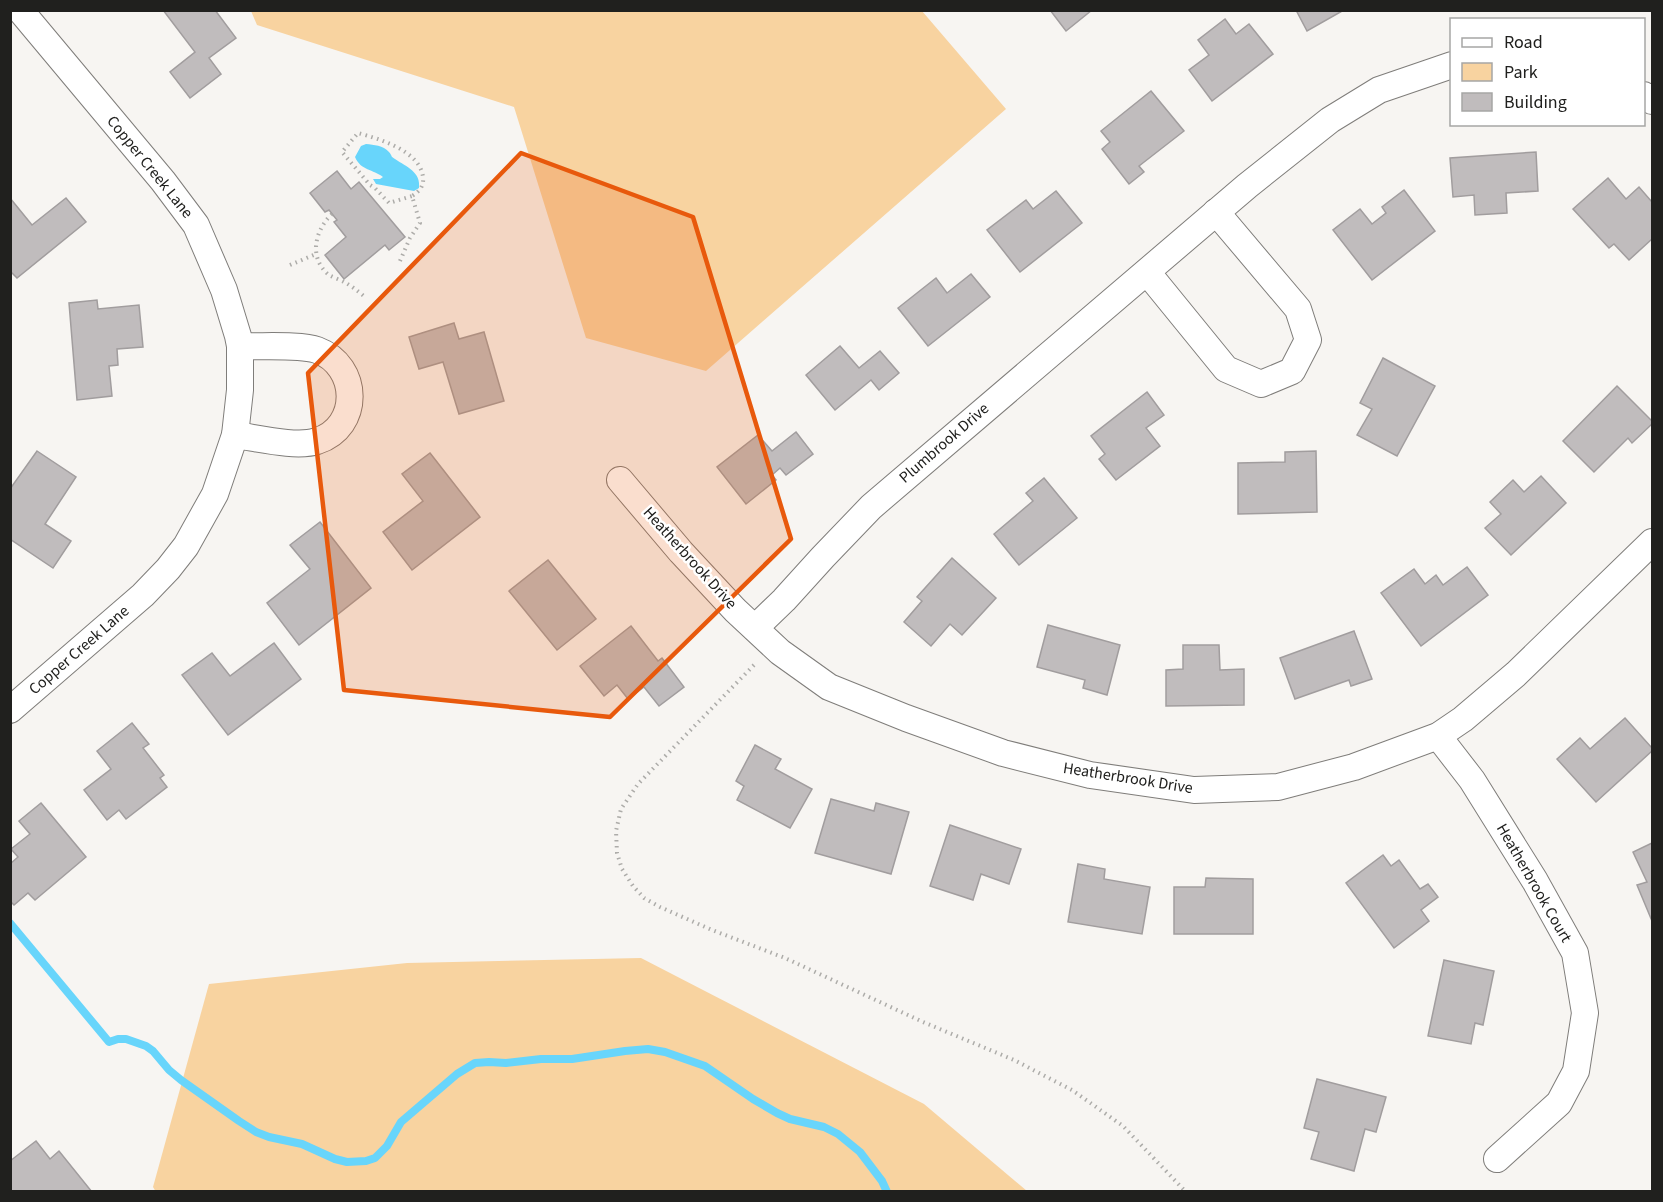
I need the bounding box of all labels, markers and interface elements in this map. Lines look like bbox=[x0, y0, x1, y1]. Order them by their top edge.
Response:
legend bbox=[1450, 18, 1645, 126]
text: Road bbox=[1504, 30, 1543, 55]
text: Park bbox=[1504, 60, 1538, 85]
text: Building bbox=[1504, 90, 1567, 115]
street label: Copper Creek Lane bbox=[102, 111, 198, 223]
street label: Plumbrook Drive bbox=[894, 398, 994, 488]
street label: Heatherbrook Drive bbox=[638, 502, 742, 614]
street label: Copper Creek Lane bbox=[24, 600, 134, 700]
street label: Heatherbrook Drive bbox=[1062, 757, 1194, 799]
street label: Heatherbrook Court bbox=[1491, 820, 1577, 947]

